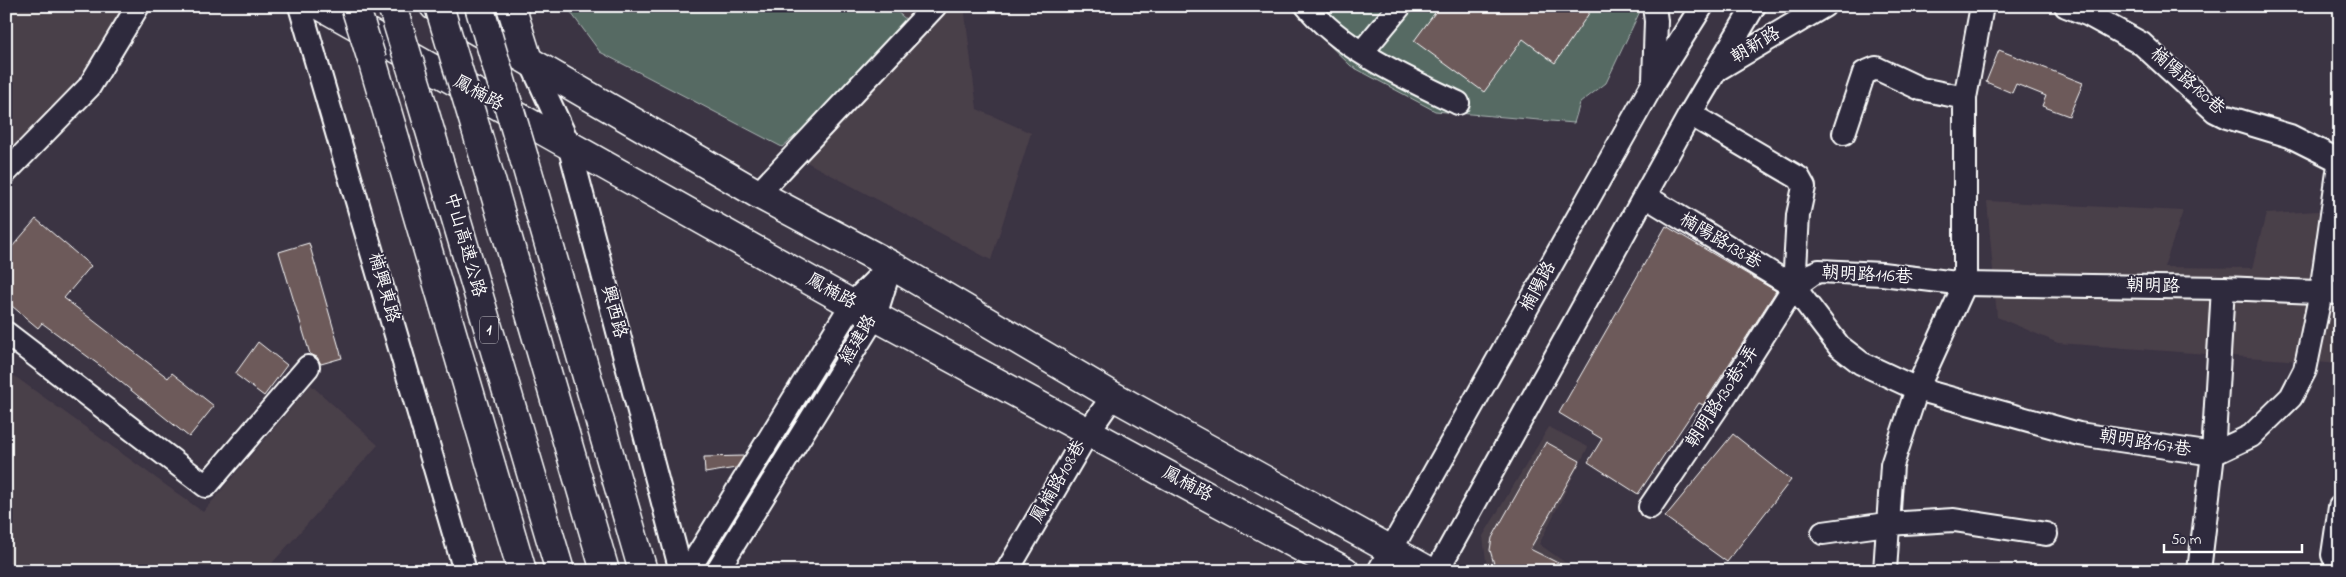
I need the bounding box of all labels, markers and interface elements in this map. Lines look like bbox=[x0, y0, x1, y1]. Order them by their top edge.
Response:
street label: 朝新路 bbox=[1726, 21, 1786, 71]
street label: 楠陽路180巷 bbox=[2144, 42, 2230, 122]
street label: 鳳楠路 bbox=[448, 70, 508, 118]
street label: 中山高速公路 bbox=[437, 190, 491, 300]
street label: 楠陽路138巷 bbox=[1674, 207, 1766, 277]
street label: 楠興東路 bbox=[361, 250, 405, 326]
street label: 楠陽路 bbox=[1515, 257, 1563, 317]
street label: 朝明路116巷 bbox=[1821, 261, 1913, 291]
street label: 鳳楠路 bbox=[801, 268, 861, 316]
street label: 朝明路 bbox=[2126, 274, 2180, 300]
street label: 興西路 bbox=[593, 283, 633, 341]
street label: 經建路 bbox=[834, 310, 884, 370]
road number: 1 bbox=[480, 316, 498, 344]
street label: 朝明路130巷7弄 bbox=[1680, 340, 1766, 454]
street label: 朝明路167巷 bbox=[2097, 424, 2193, 464]
street label: 鳳楠路108巷 bbox=[1025, 436, 1093, 528]
street label: 鳳楠路 bbox=[1157, 461, 1217, 509]
scale bar bbox=[2164, 522, 2301, 554]
text: 50 m bbox=[2171, 529, 2202, 551]

